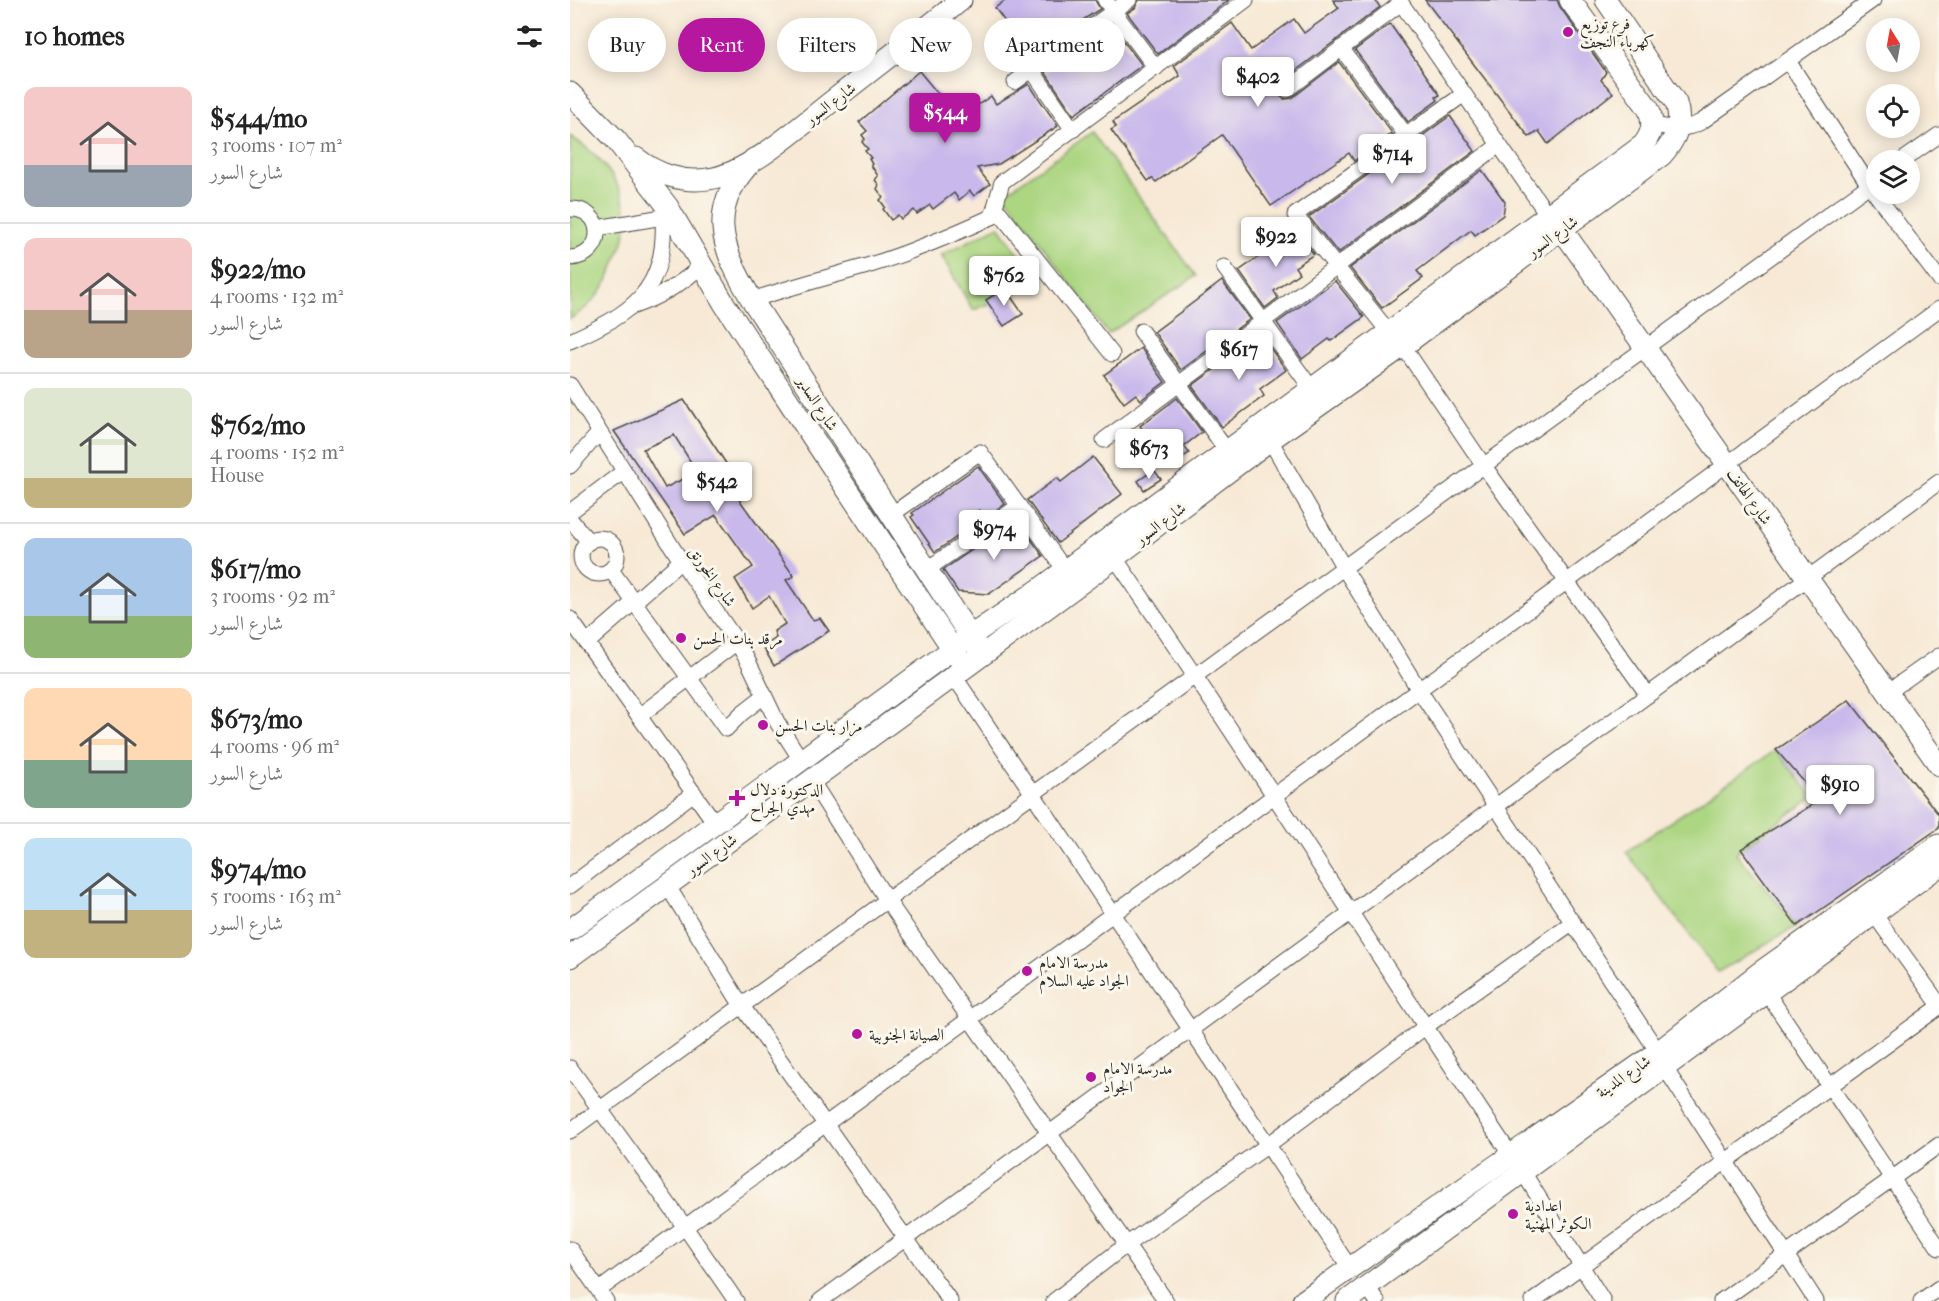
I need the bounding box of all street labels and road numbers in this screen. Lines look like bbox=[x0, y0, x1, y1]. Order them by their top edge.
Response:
street label: شارع السور bbox=[800, 78, 862, 133]
street label: شارع السور bbox=[1521, 212, 1584, 266]
street label: شارع السدير bbox=[788, 371, 842, 436]
street label: شارع الهاتف bbox=[1720, 464, 1776, 531]
street label: شارع السور bbox=[1130, 498, 1192, 553]
street label: شارع الخورنق bbox=[682, 542, 740, 612]
street label: شارع السور bbox=[680, 830, 743, 884]
street label: شارع المدينة bbox=[1593, 1051, 1656, 1105]

